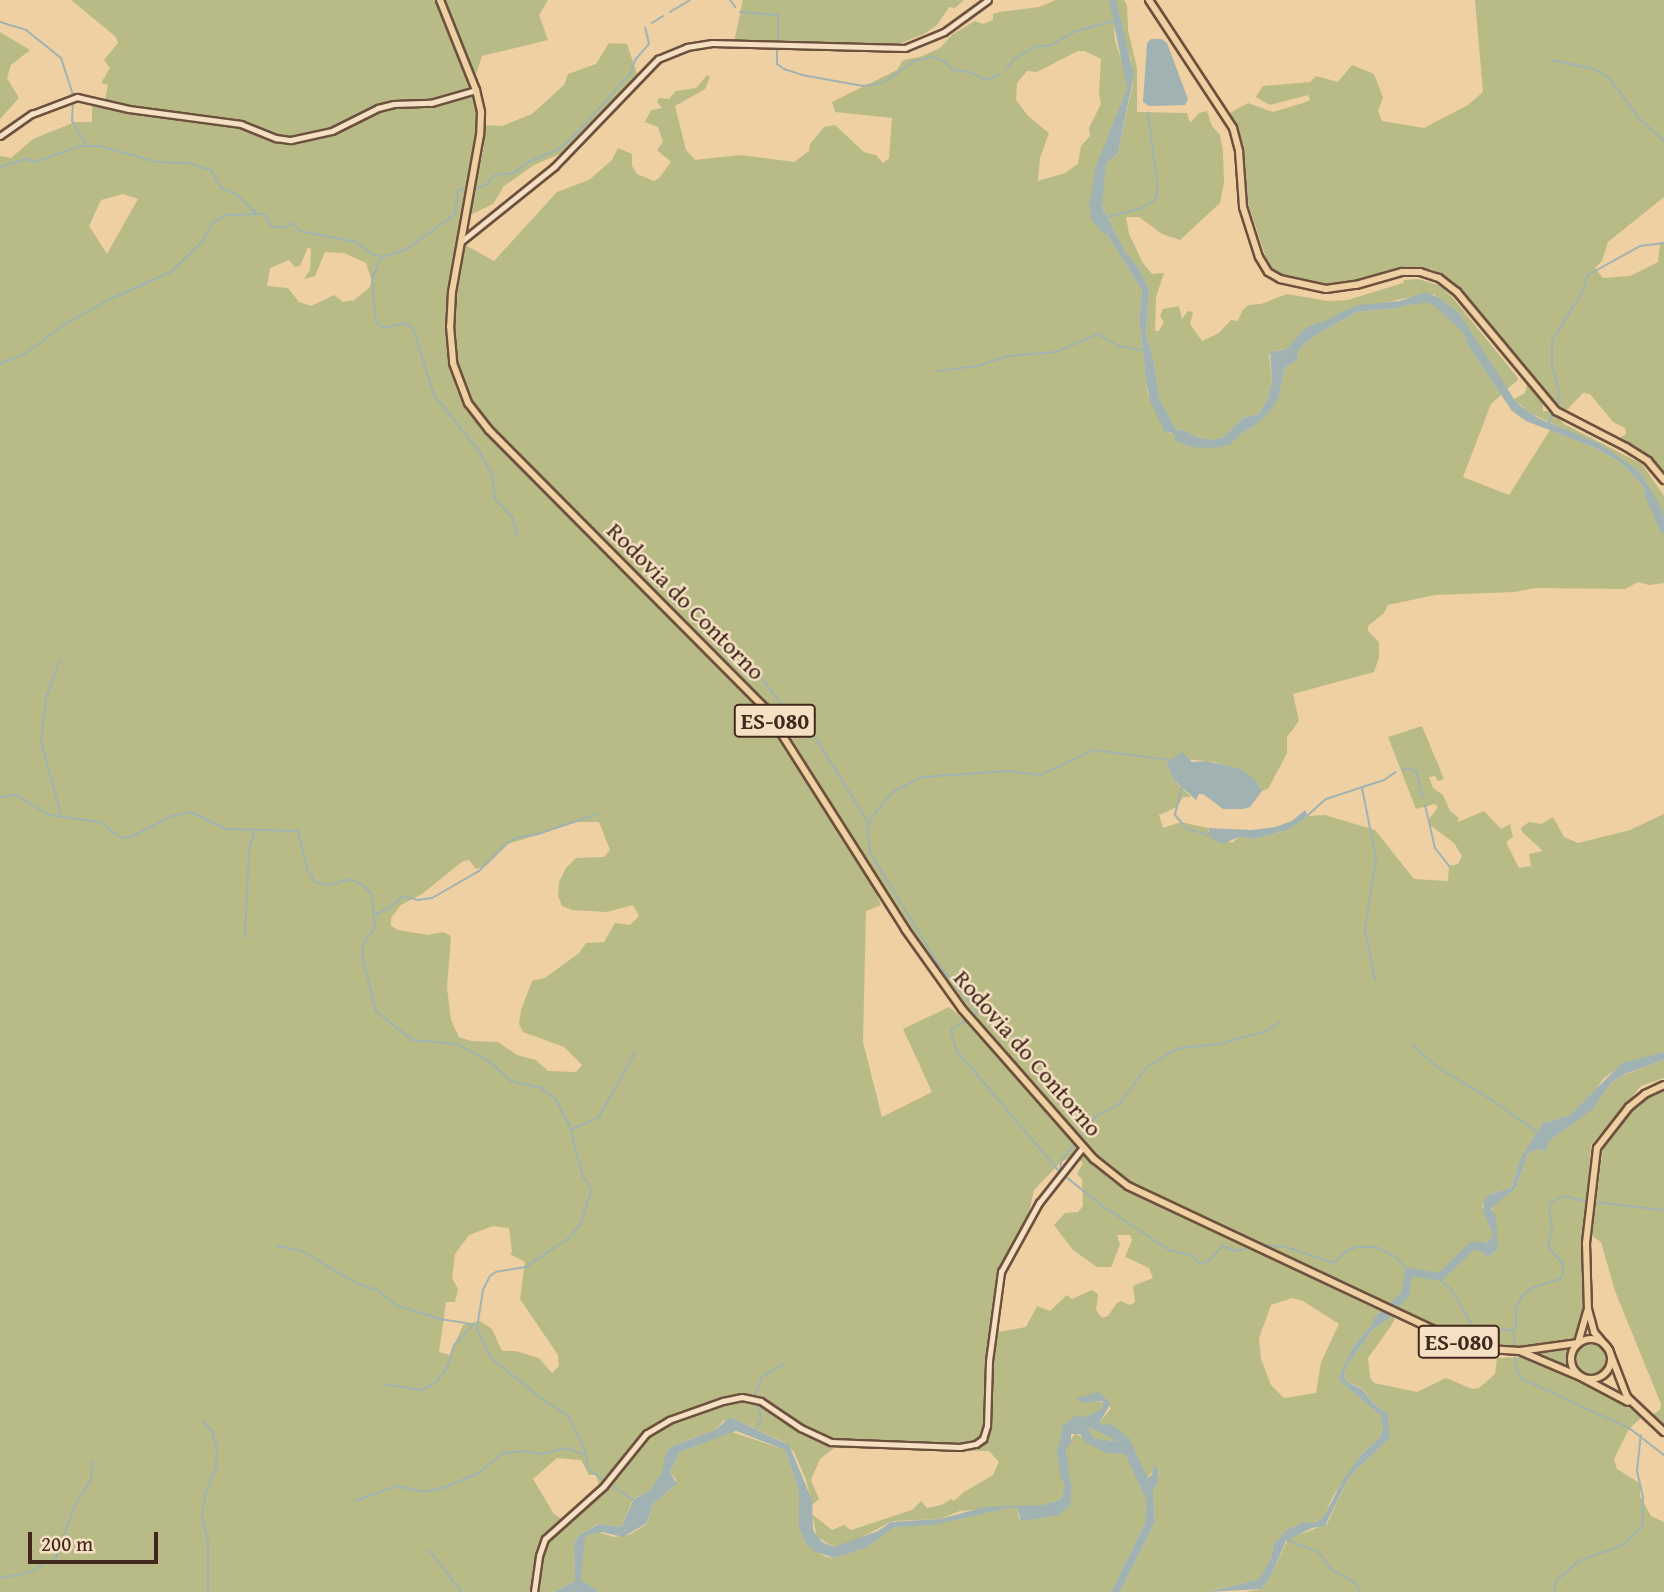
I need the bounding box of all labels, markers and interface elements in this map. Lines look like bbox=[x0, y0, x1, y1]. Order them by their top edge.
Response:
street label: Rodovia do Contorno bbox=[601, 516, 771, 686]
road number: ES-080 bbox=[733, 702, 817, 740]
street label: Rodovia do Contorno bbox=[948, 964, 1108, 1142]
road number: ES-080 bbox=[1417, 1322, 1501, 1362]
scale bar bbox=[32, 1518, 161, 1562]
text: 200 m bbox=[41, 1528, 93, 1559]

